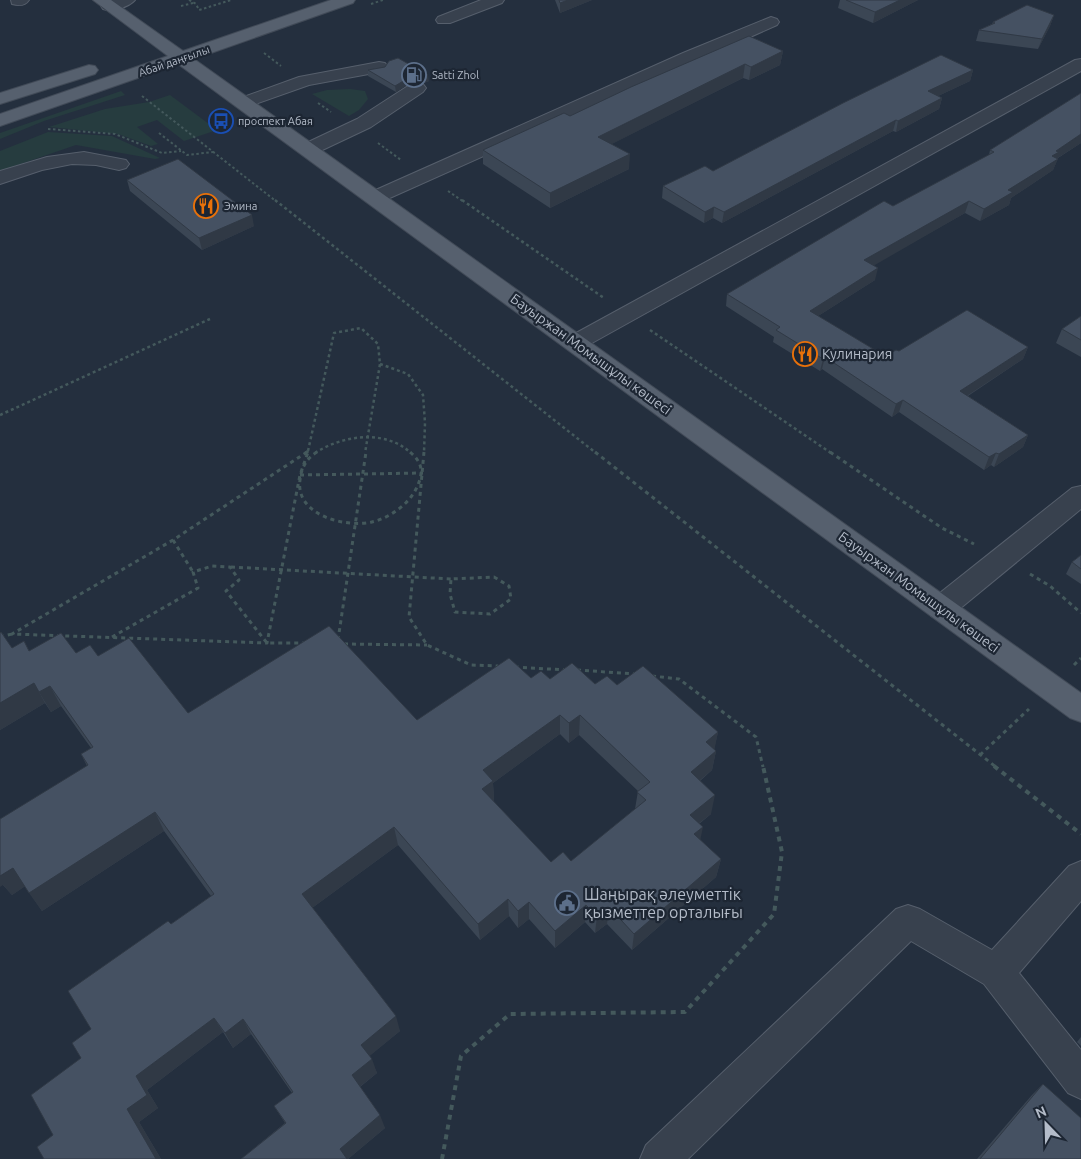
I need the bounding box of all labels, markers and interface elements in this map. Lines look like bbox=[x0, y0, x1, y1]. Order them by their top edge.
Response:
street label: Абай даңғылы bbox=[137, 43, 211, 79]
fuel station icon: Satti Zhol bbox=[401, 62, 427, 88]
place label: Satti Zhol bbox=[432, 69, 479, 81]
bus stop icon: проспект Абая bbox=[208, 108, 234, 134]
place label: проспект Абая bbox=[238, 115, 313, 127]
restaurant icon: Эмина bbox=[193, 193, 219, 219]
place label: Эмина bbox=[224, 200, 257, 212]
street label: Бауыржан Момышұлы көшесі bbox=[508, 290, 674, 418]
restaurant icon: Кулинария bbox=[792, 341, 818, 367]
place label: Кулинария bbox=[822, 346, 892, 362]
street label: Бауыржан Момышұлы көшесі bbox=[836, 528, 1002, 656]
place label: Шаңырақ әлеуметтік қызметтер орталығы bbox=[584, 885, 743, 921]
public building icon: Шаңырақ әлеуметтік қызметтер орталығы bbox=[554, 890, 580, 916]
north arrow bbox=[1021, 1099, 1071, 1149]
text: N bbox=[1033, 1103, 1049, 1121]

